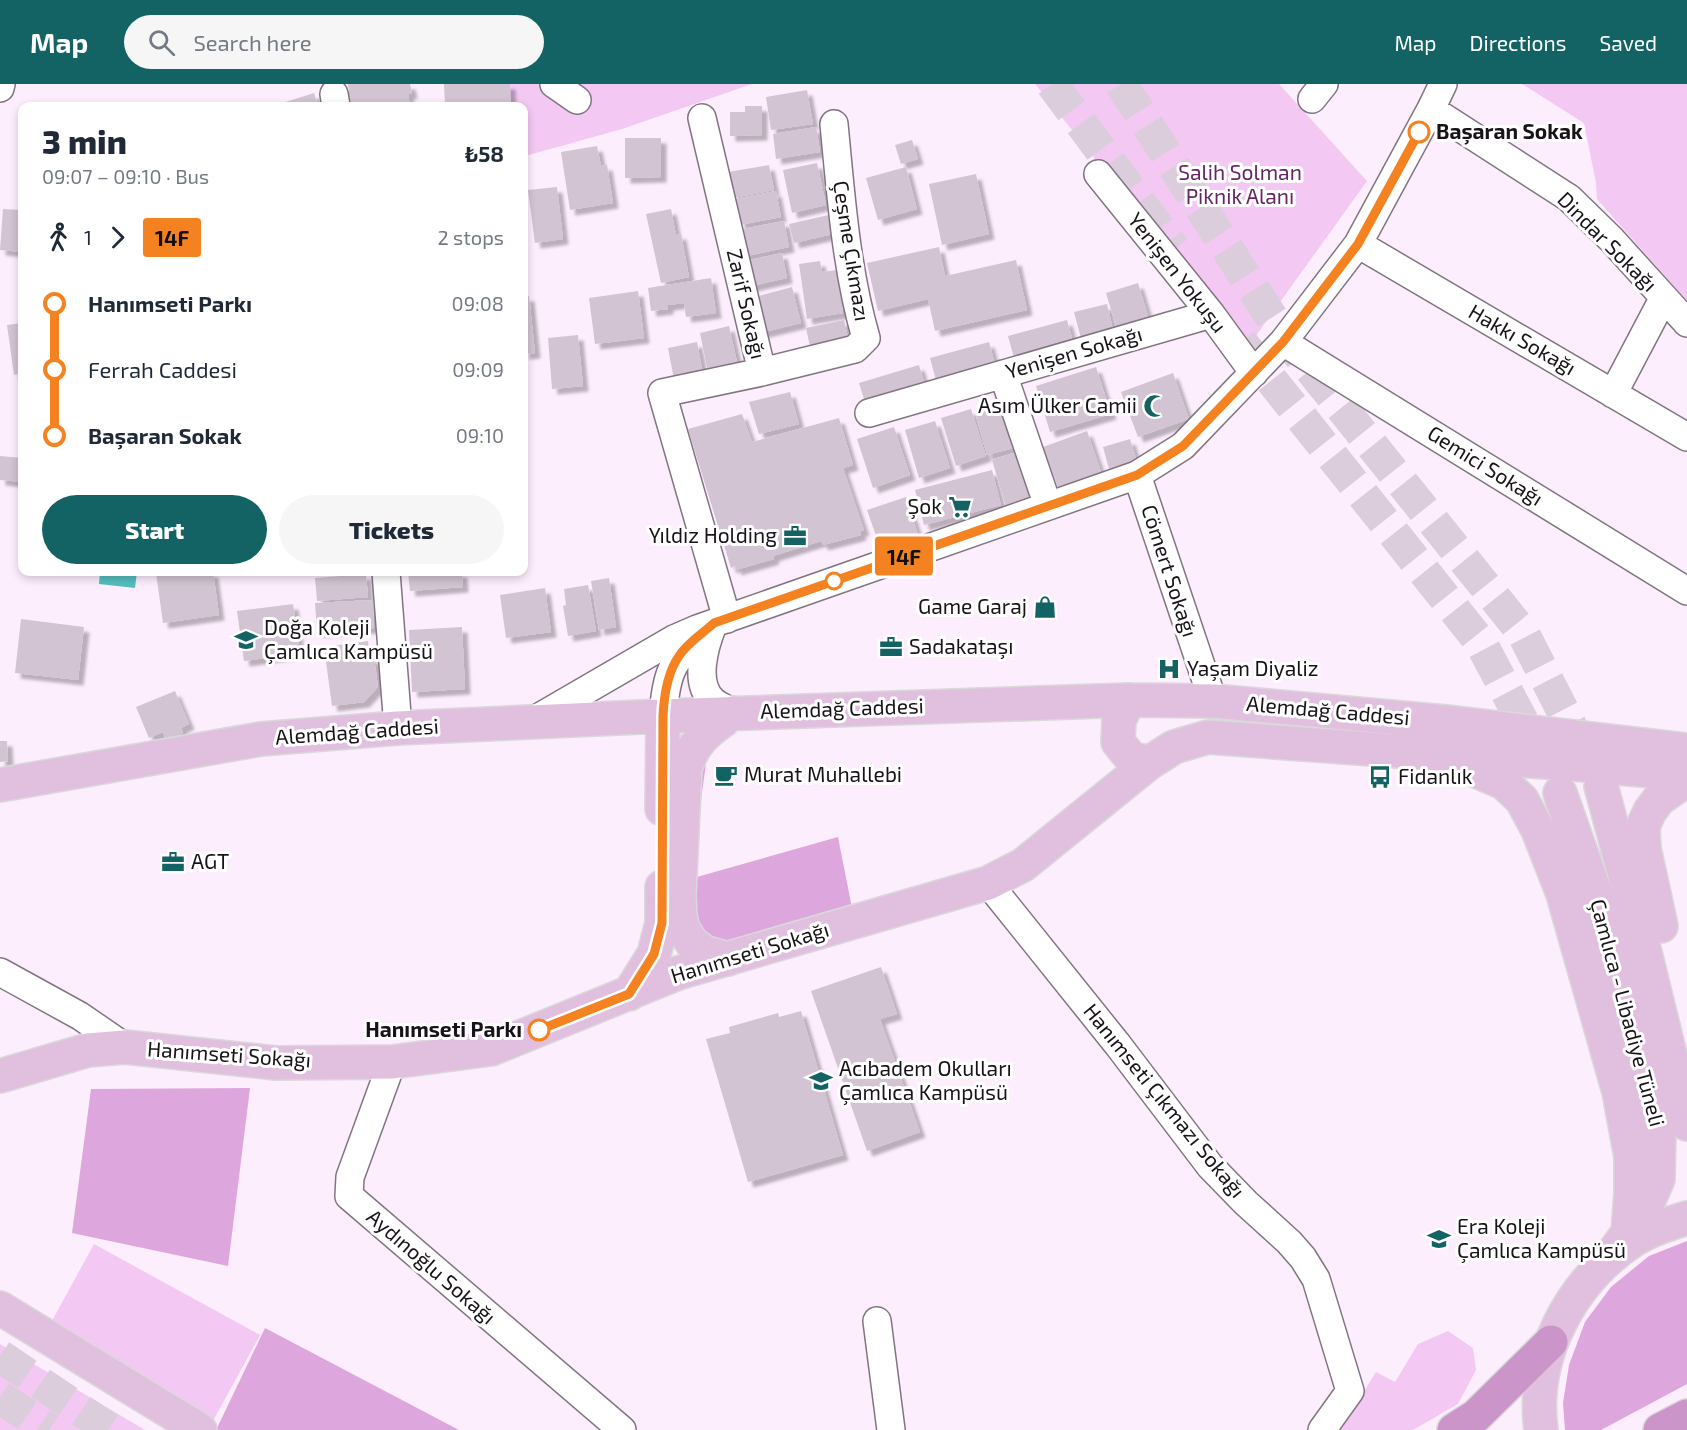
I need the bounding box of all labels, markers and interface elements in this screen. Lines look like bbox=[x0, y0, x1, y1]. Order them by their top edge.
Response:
search box bbox=[124, 15, 544, 69]
text: Map bbox=[30, 25, 88, 59]
icon: search bbox=[145, 26, 178, 59]
text: Search here bbox=[193, 29, 312, 55]
text: Map bbox=[1394, 30, 1437, 55]
text: Directions bbox=[1470, 30, 1566, 55]
text: Saved bbox=[1599, 30, 1657, 55]
place label: Başaran Sokak bbox=[1436, 118, 1583, 145]
text: 3 min bbox=[42, 121, 127, 161]
marker: Başaran Sokak bbox=[1408, 121, 1430, 143]
text: ₺58 bbox=[465, 140, 504, 166]
park label: Salih Solman Piknik Alanı bbox=[1178, 159, 1302, 208]
text: 09:07 – 09:10 · Bus bbox=[42, 164, 209, 188]
street label: Çeşme Çıkmazı bbox=[827, 179, 876, 323]
street label: Dindar Sokağı bbox=[1553, 186, 1663, 296]
street label: Yenişen Yokuşu bbox=[1122, 207, 1233, 338]
icon: walk bbox=[42, 221, 75, 254]
icon: forward bbox=[101, 221, 134, 254]
text: 1 bbox=[84, 225, 92, 249]
text: 14F bbox=[155, 225, 189, 250]
text: 2 stops bbox=[437, 225, 504, 249]
street label: Zarif Sokağı bbox=[723, 246, 772, 361]
text: Hanımseti Parkı bbox=[88, 290, 252, 316]
text: 09:08 bbox=[452, 291, 504, 315]
street label: Hakkı Sokağı bbox=[1465, 298, 1581, 379]
street label: Yenişen Sokağı bbox=[1002, 320, 1145, 385]
text: Ferrah Caddesi bbox=[88, 356, 237, 382]
text: 09:09 bbox=[452, 357, 504, 381]
place label: Asım Ülker Camii bbox=[978, 392, 1137, 417]
mosque icon: Asım Ülker Camii bbox=[1142, 393, 1168, 419]
street label: Gemici Sokağı bbox=[1424, 419, 1548, 510]
text: Başaran Sokak bbox=[88, 422, 242, 448]
text: 09:10 bbox=[456, 423, 504, 447]
place label: Şok bbox=[908, 493, 942, 520]
supermarket icon: Şok bbox=[947, 494, 973, 520]
button: Start bbox=[42, 495, 267, 564]
button: Tickets bbox=[279, 495, 504, 564]
street label: Cömert Sokağı bbox=[1137, 501, 1204, 640]
place label: Yıldız Holding bbox=[649, 522, 777, 547]
office icon: Yıldız Holding bbox=[782, 523, 808, 549]
line badge: 14F bbox=[870, 536, 938, 576]
text: 14F bbox=[887, 544, 921, 569]
unlabelled marker bbox=[825, 572, 843, 590]
place label: Game Garaj bbox=[918, 593, 1027, 619]
shop icon: Game Garaj bbox=[1032, 594, 1058, 620]
place label: Doğa Koleji Çamlıca Kampüsü bbox=[264, 614, 433, 665]
school or university icon: Doğa Koleji Çamlıca Kampüsü bbox=[233, 627, 259, 653]
place label: Sadakataşı bbox=[909, 633, 1014, 660]
office icon: Sadakataşı bbox=[878, 634, 904, 660]
place label: Yaşam Diyaliz bbox=[1187, 655, 1318, 682]
hospital icon: Yaşam Diyaliz bbox=[1156, 656, 1182, 682]
street label: Alemdağ Caddesi bbox=[1246, 690, 1411, 729]
street label: Alemdağ Caddesi bbox=[760, 692, 924, 723]
street label: Alemdağ Caddesi bbox=[274, 712, 439, 749]
place label: Murat Muhallebi bbox=[744, 761, 902, 786]
cafe icon: Murat Muhallebi bbox=[713, 762, 739, 788]
place label: Fidanlık bbox=[1398, 763, 1473, 788]
bus stop icon: Fidanlık bbox=[1367, 764, 1393, 790]
place label: AGT bbox=[191, 848, 229, 873]
office icon: AGT bbox=[160, 849, 186, 875]
street label: Çamlıca - Libadiye Tüneli bbox=[1584, 896, 1671, 1130]
street label: Hanımseti Sokağı bbox=[667, 916, 832, 988]
street label: Hanımseti Çıkmazı Sokağı bbox=[1078, 998, 1251, 1203]
place label: Hanımseti Parkı bbox=[365, 1016, 522, 1041]
marker: Hanımseti Parkı bbox=[528, 1019, 550, 1041]
street label: Hanımseti Sokağı bbox=[146, 1035, 312, 1072]
place label: Acıbadem Okulları Çamlıca Kampüsü bbox=[839, 1055, 1012, 1106]
school or university icon: Acıbadem Okulları Çamlıca Kampüsü bbox=[808, 1068, 834, 1094]
street label: Aydınoğlu Sokağı bbox=[362, 1203, 502, 1329]
place label: Era Koleji Çamlıca Kampüsü bbox=[1457, 1213, 1626, 1264]
school or university icon: Era Koleji Çamlıca Kampüsü bbox=[1426, 1226, 1452, 1252]

